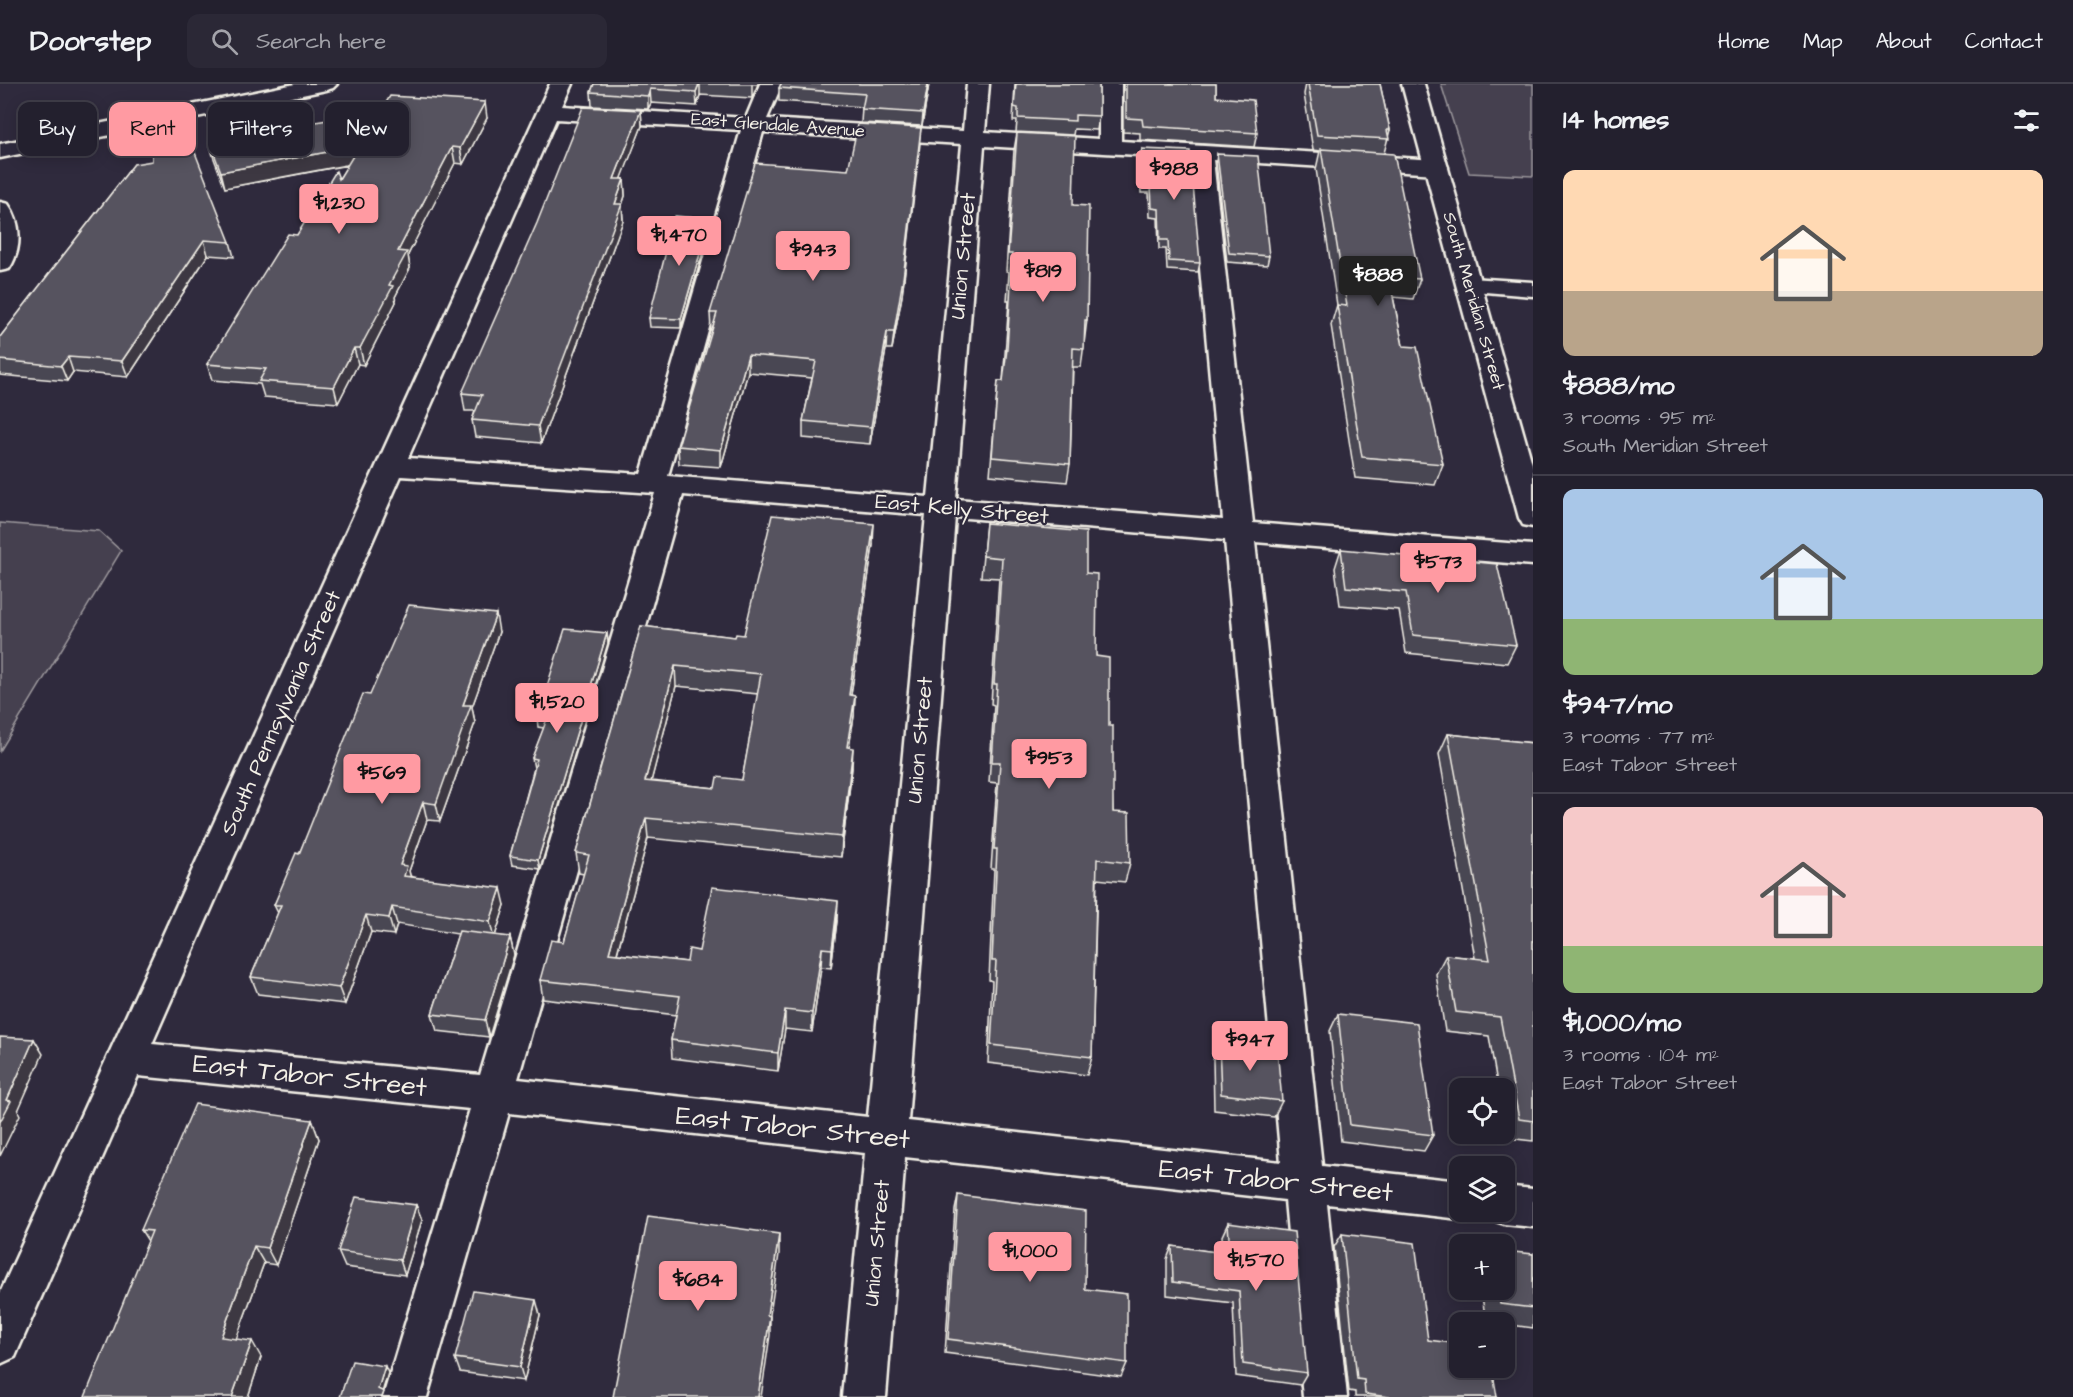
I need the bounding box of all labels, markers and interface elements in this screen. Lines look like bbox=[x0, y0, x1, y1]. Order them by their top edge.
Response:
search box bbox=[187, 14, 607, 68]
text: Doorstep bbox=[30, 22, 151, 61]
icon: search bbox=[208, 25, 241, 58]
text: Search here bbox=[256, 26, 386, 57]
text: Home bbox=[1718, 27, 1770, 56]
text: Map bbox=[1803, 27, 1843, 56]
text: About bbox=[1876, 27, 1932, 56]
text: Contact bbox=[1965, 27, 2043, 56]
chip: Buy bbox=[18, 102, 97, 156]
chip: Rent bbox=[109, 102, 196, 156]
chip: Filters bbox=[208, 102, 313, 156]
chip: New bbox=[325, 102, 409, 156]
text: 14 homes bbox=[1563, 102, 1669, 138]
icon: filters bbox=[2010, 104, 2043, 137]
street label: East Glendale Avenue bbox=[690, 106, 866, 144]
pin: $988 bbox=[1138, 150, 1210, 201]
text: $988 bbox=[1150, 155, 1198, 183]
pin: $1,230 bbox=[290, 184, 388, 235]
text: $1,230 bbox=[313, 189, 365, 217]
street label: Union Street bbox=[942, 191, 984, 320]
street label: South Meridian Street bbox=[1437, 209, 1512, 394]
icon: home bbox=[1749, 209, 1857, 317]
pin: $1,470 bbox=[630, 216, 728, 267]
text: $1,470 bbox=[651, 221, 707, 249]
pin: $943 bbox=[777, 231, 849, 282]
text: $943 bbox=[790, 236, 836, 264]
pin: $819 bbox=[1007, 252, 1079, 303]
pin: $888 bbox=[1342, 256, 1414, 307]
text: $819 bbox=[1024, 257, 1062, 285]
text: $888 bbox=[1353, 261, 1403, 289]
text: $888/mo bbox=[1563, 368, 1675, 404]
text: 3 rooms · 95 m² bbox=[1563, 404, 1716, 432]
text: South Meridian Street bbox=[1563, 432, 1768, 460]
street label: East Kelly Street bbox=[874, 486, 1050, 533]
icon: home bbox=[1749, 528, 1857, 636]
pin: $573 bbox=[1402, 543, 1474, 594]
text: $573 bbox=[1414, 548, 1462, 576]
street label: South Pennsylvania Street bbox=[213, 585, 350, 841]
street label: Union Street bbox=[899, 675, 941, 804]
pin: $1,520 bbox=[508, 683, 606, 734]
text: $947/mo bbox=[1563, 687, 1673, 723]
text: $1,520 bbox=[529, 688, 585, 716]
text: 3 rooms · 77 m² bbox=[1563, 723, 1715, 751]
pin: $953 bbox=[1013, 739, 1085, 790]
text: $953 bbox=[1026, 744, 1072, 772]
text: East Tabor Street bbox=[1563, 751, 1737, 779]
pin: $569 bbox=[346, 754, 418, 805]
text: $569 bbox=[357, 759, 407, 787]
icon: home bbox=[1749, 846, 1857, 954]
text: $1,000/mo bbox=[1563, 1005, 1681, 1041]
pin: $947 bbox=[1214, 1021, 1286, 1072]
text: $947 bbox=[1226, 1026, 1274, 1054]
text: 3 rooms · 104 m² bbox=[1563, 1041, 1719, 1069]
street label: East Tabor Street bbox=[191, 1045, 429, 1107]
text: East Tabor Street bbox=[1563, 1069, 1737, 1097]
map controls bbox=[1449, 1078, 1515, 1378]
button: locate bbox=[1449, 1078, 1515, 1144]
street label: East Tabor Street bbox=[674, 1097, 912, 1159]
street label: East Tabor Street bbox=[1157, 1150, 1395, 1212]
button: layers bbox=[1449, 1156, 1515, 1222]
street label: Union Street bbox=[856, 1178, 898, 1307]
pin: $1,000 bbox=[981, 1232, 1079, 1283]
button: + bbox=[1449, 1234, 1515, 1300]
text: $1,000 bbox=[1002, 1237, 1058, 1265]
pin: $1,570 bbox=[1207, 1241, 1305, 1292]
text: $1,570 bbox=[1228, 1246, 1284, 1274]
pin: $684 bbox=[662, 1261, 734, 1312]
text: $684 bbox=[673, 1266, 723, 1294]
button: − bbox=[1449, 1312, 1515, 1378]

